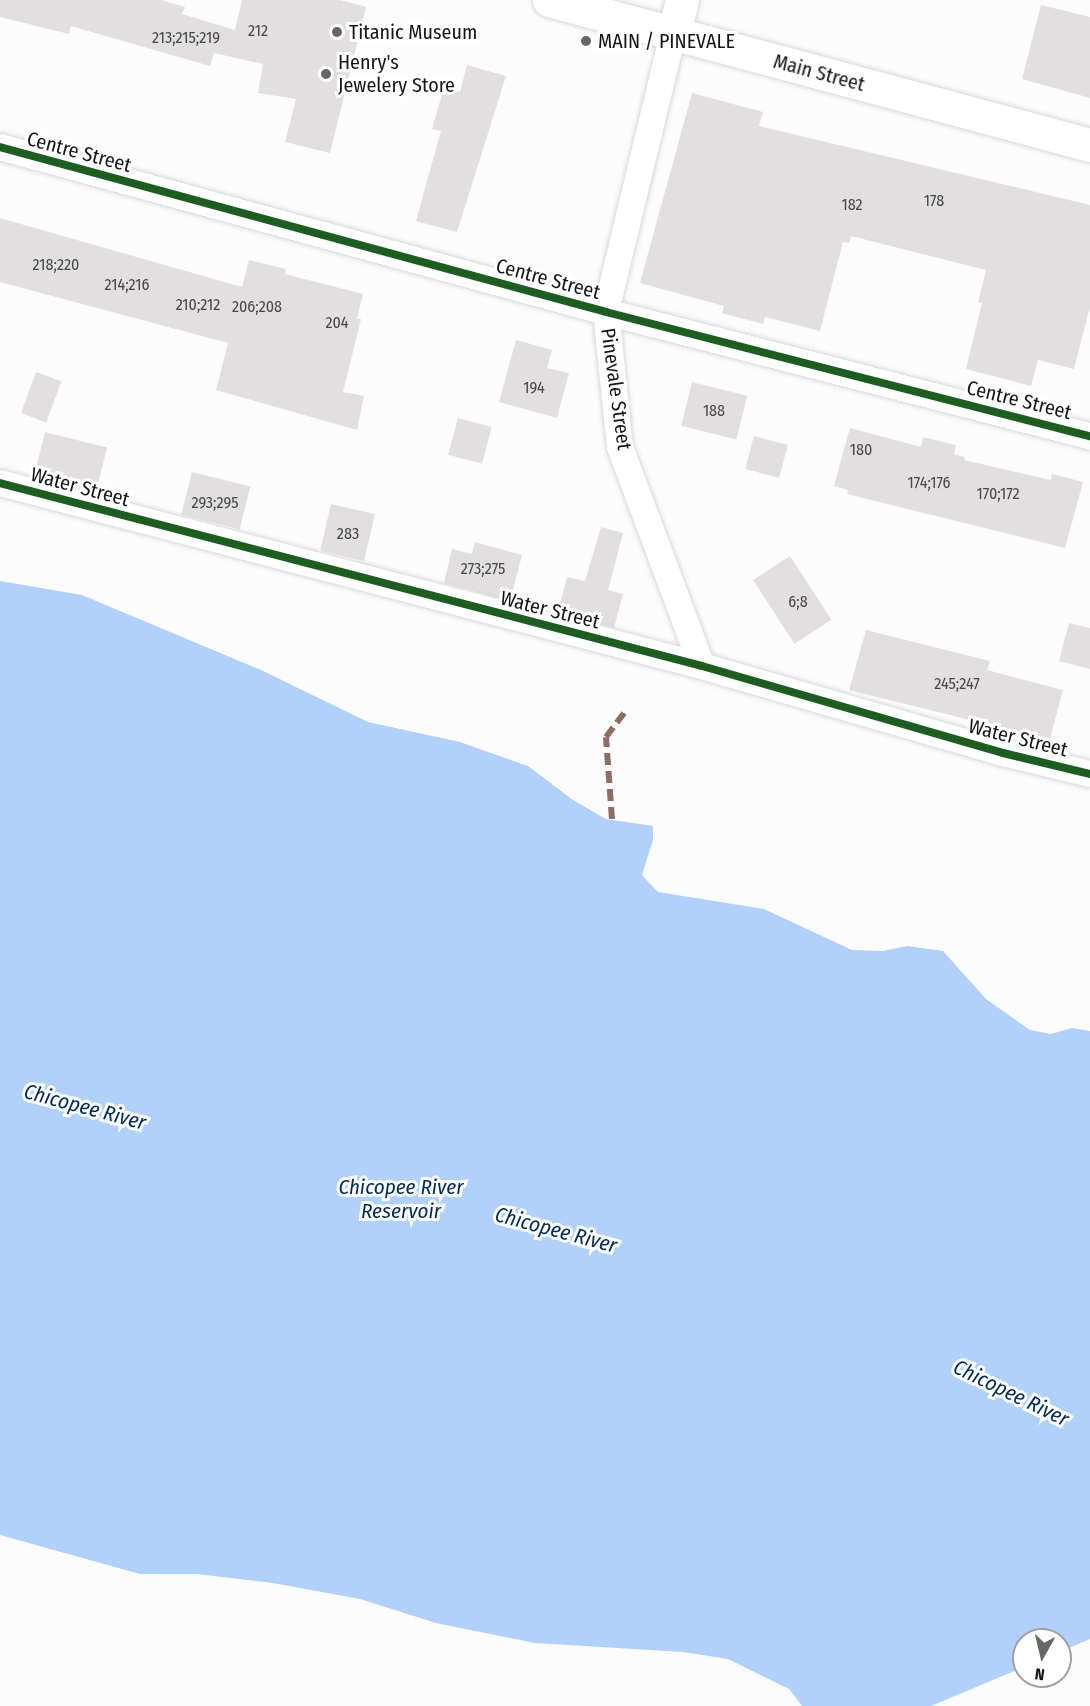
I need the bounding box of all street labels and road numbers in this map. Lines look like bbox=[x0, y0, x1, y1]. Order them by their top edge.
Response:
street label: Main Street bbox=[771, 49, 867, 97]
street label: Centre Street bbox=[24, 127, 134, 177]
street label: Centre Street bbox=[493, 254, 603, 304]
street label: Pinevale Street bbox=[596, 326, 636, 452]
street label: Centre Street bbox=[964, 375, 1074, 425]
street label: Water Street bbox=[28, 462, 132, 512]
street label: Water Street bbox=[498, 586, 602, 634]
street label: Water Street bbox=[966, 714, 1070, 762]

